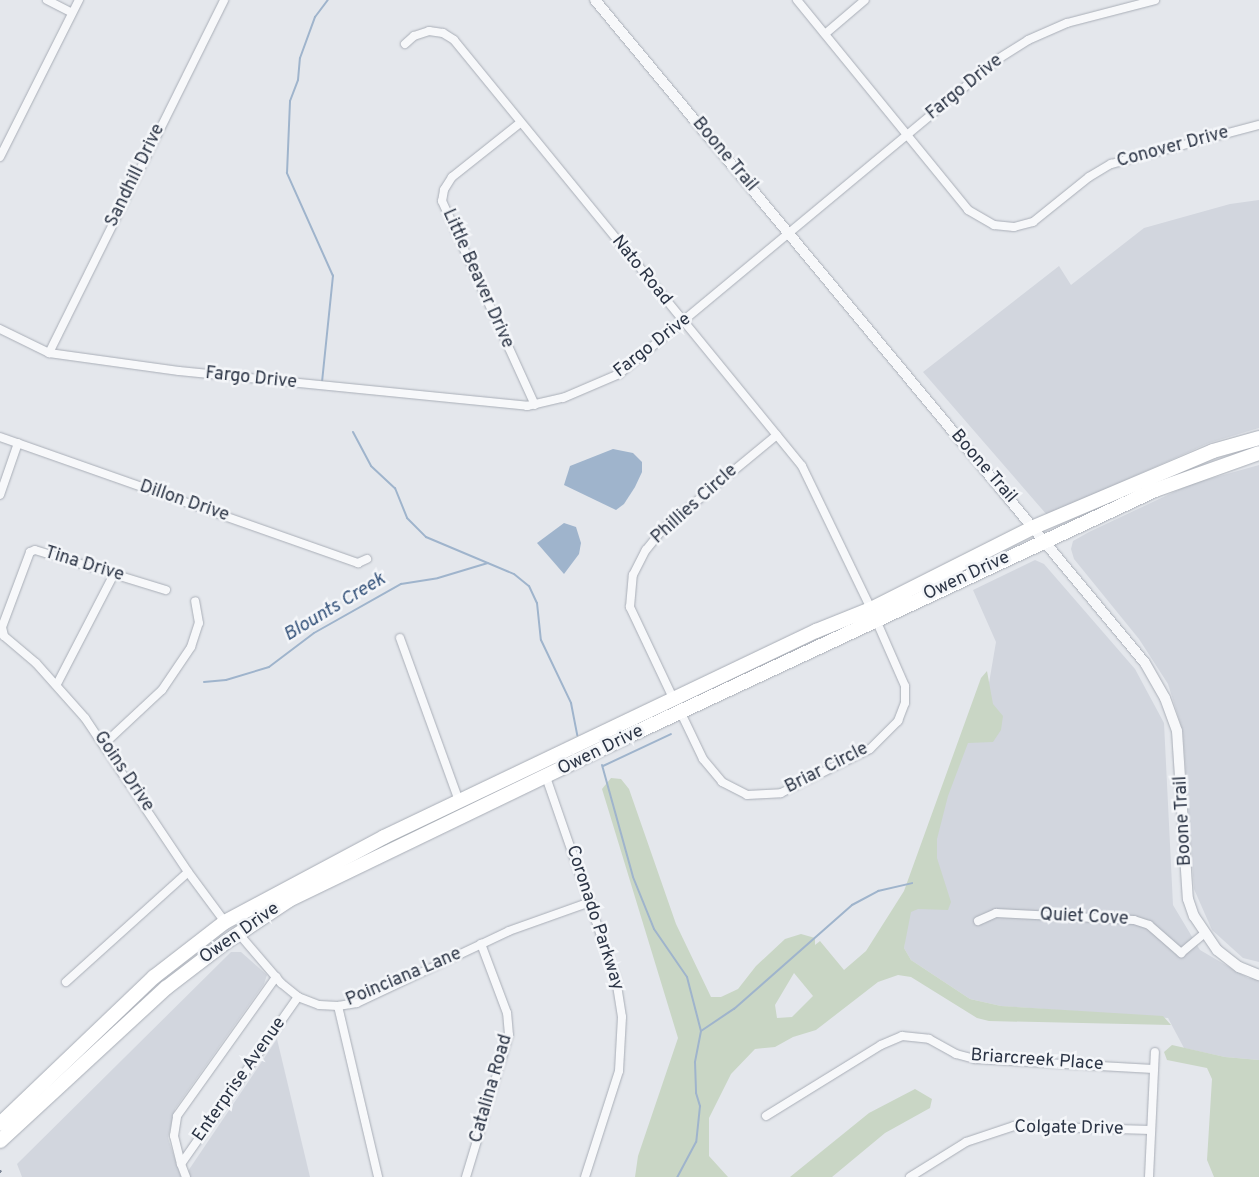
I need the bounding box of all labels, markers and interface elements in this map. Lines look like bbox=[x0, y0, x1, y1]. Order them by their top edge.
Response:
street label: Fargo Drive bbox=[922, 51, 1008, 125]
street label: Boone Trail bbox=[687, 113, 761, 197]
street label: Sandhill Drive bbox=[102, 121, 170, 231]
street label: Conover Drive bbox=[1115, 123, 1231, 173]
street label: Little Beaver Drive bbox=[437, 206, 517, 352]
street label: Nato Road bbox=[606, 232, 676, 310]
street label: Fargo Drive bbox=[610, 309, 696, 383]
street label: Fargo Drive bbox=[204, 363, 298, 395]
street label: Boone Trail bbox=[945, 426, 1021, 508]
street label: Phillies Circle bbox=[647, 461, 743, 549]
street label: Dillon Drive bbox=[136, 477, 232, 527]
street label: Tina Drive bbox=[42, 543, 126, 587]
street label: Owen Drive bbox=[921, 548, 1013, 606]
water label: Blounts Creek bbox=[280, 569, 390, 647]
street label: Owen Drive bbox=[555, 721, 647, 781]
street label: Goins Drive bbox=[88, 728, 158, 816]
street label: Briar Circle bbox=[782, 739, 872, 799]
street label: Boone Trail bbox=[1171, 775, 1197, 867]
street label: Coronado Parkway bbox=[560, 843, 628, 993]
street label: Owen Drive bbox=[196, 899, 284, 969]
street label: Quiet Cove bbox=[1039, 905, 1129, 931]
street label: Poinciana Lane bbox=[343, 944, 465, 1012]
street label: Enterprise Avenue bbox=[189, 1013, 291, 1147]
street label: Catalina Road bbox=[466, 1032, 518, 1146]
street label: Briarcreek Place bbox=[970, 1046, 1104, 1076]
street label: Colgate Drive bbox=[1014, 1117, 1124, 1141]

